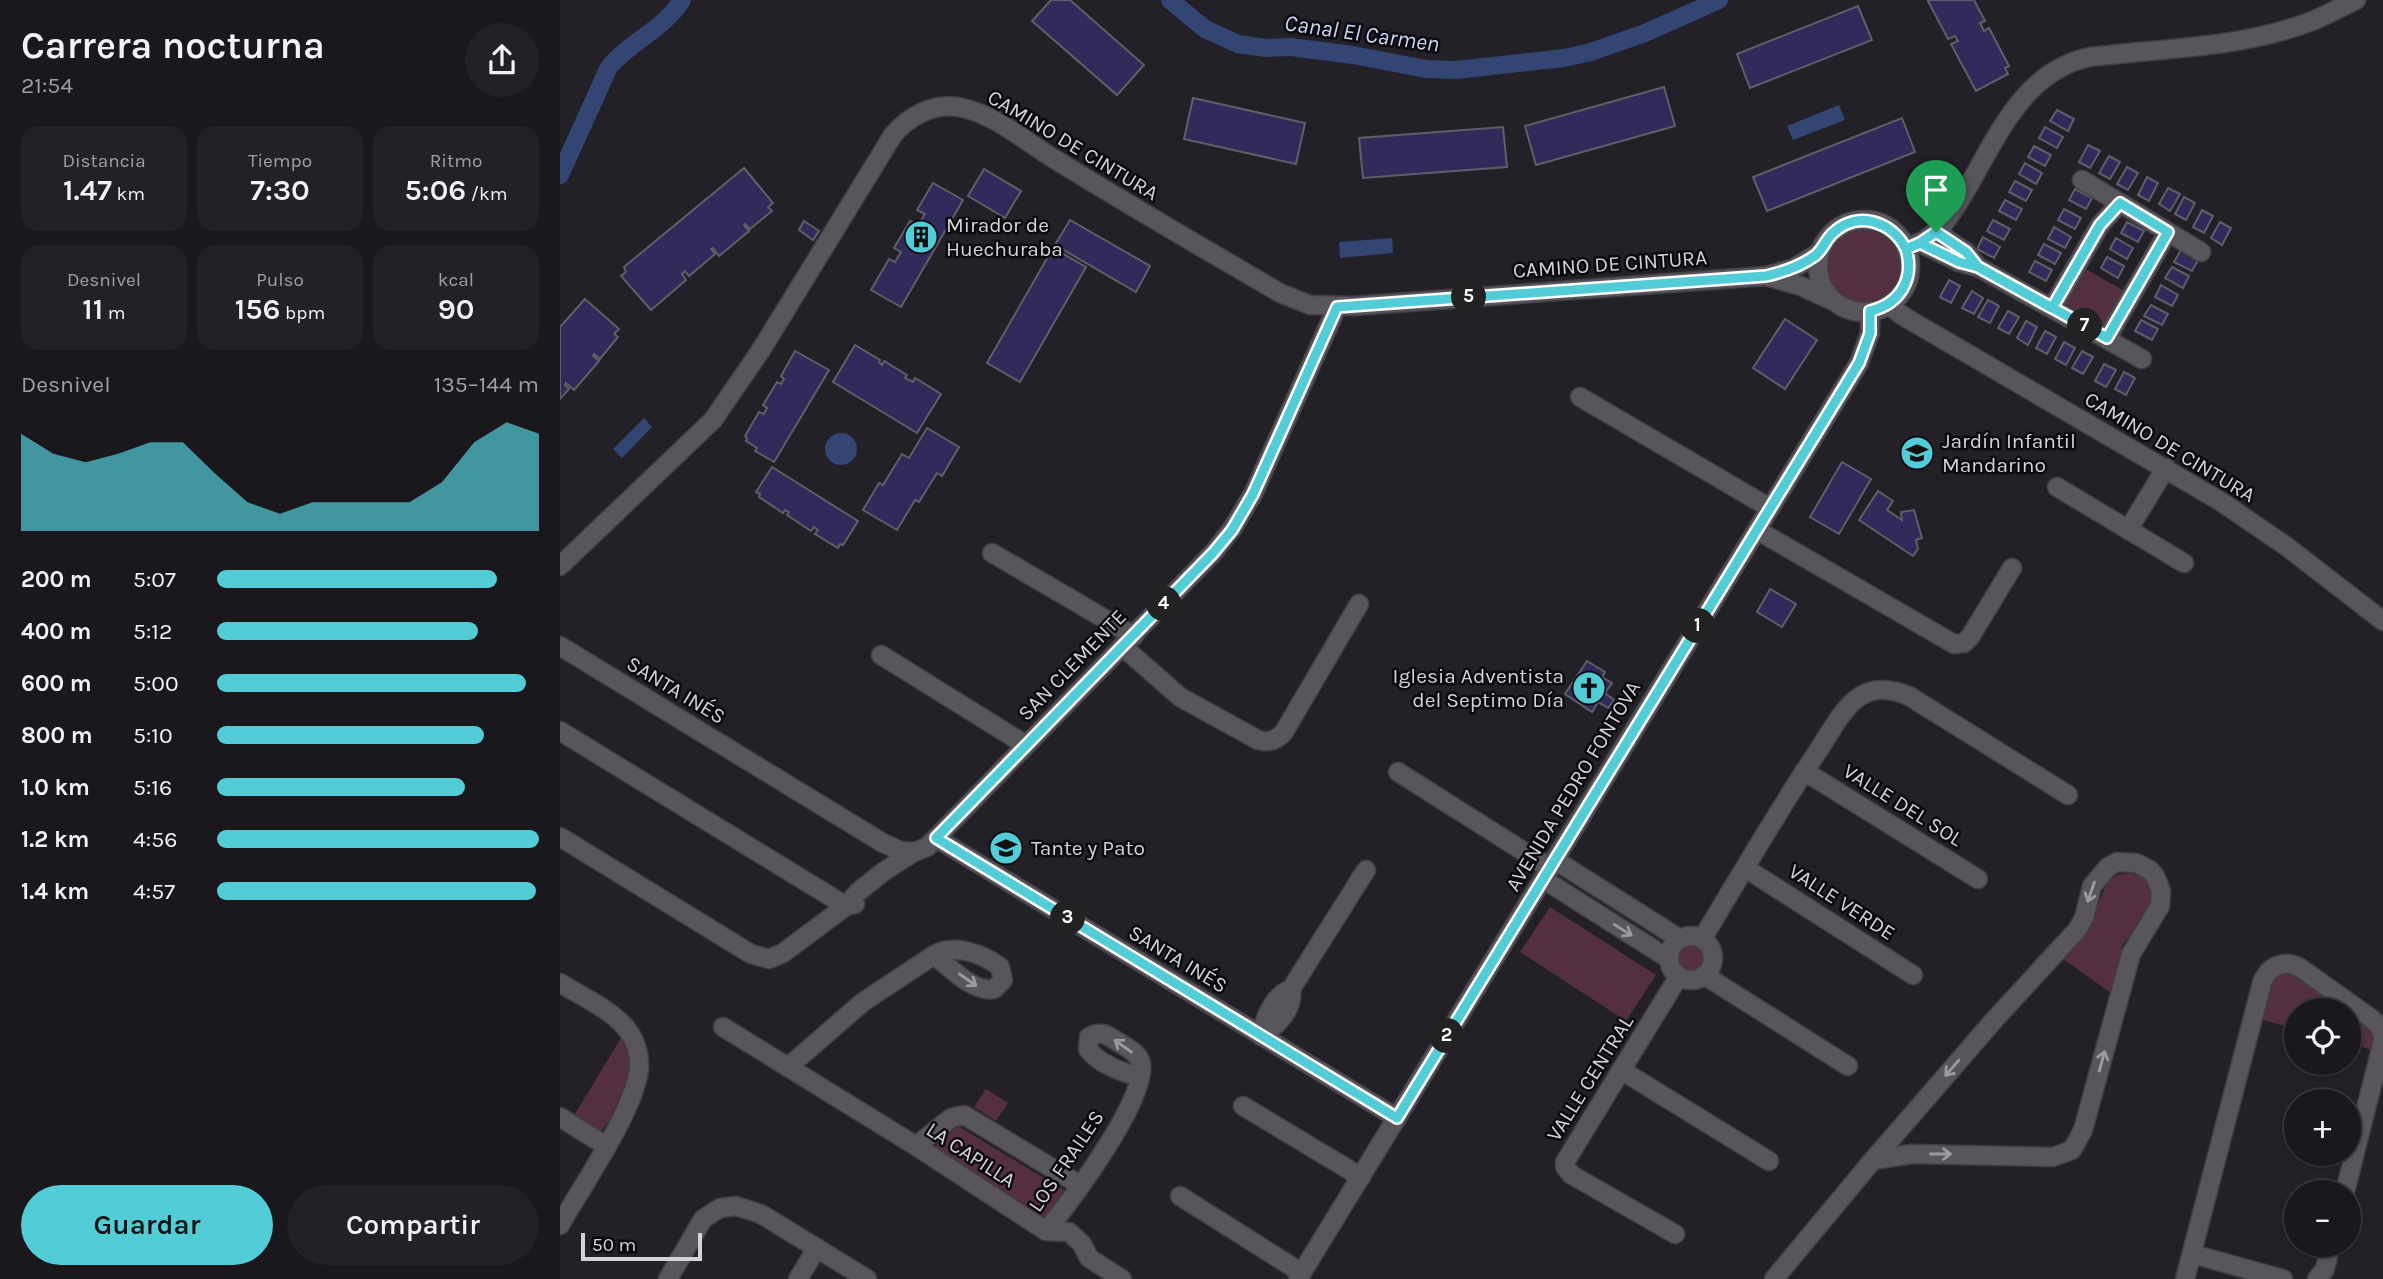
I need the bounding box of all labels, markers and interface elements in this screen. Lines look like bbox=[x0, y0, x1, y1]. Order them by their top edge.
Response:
water label: Canal El Carmen bbox=[1283, 9, 1441, 58]
text: Carrera nocturna bbox=[21, 23, 325, 68]
button: share bbox=[465, 23, 539, 97]
text: 21:54 bbox=[21, 72, 73, 99]
street label: CAMINO DE CINTURA bbox=[983, 85, 1163, 205]
text: Distancia bbox=[62, 150, 146, 172]
text: Tiempo bbox=[248, 150, 312, 172]
text: Ritmo bbox=[430, 150, 482, 172]
pin bbox=[1906, 160, 1966, 232]
icon: arrive bbox=[1917, 171, 1955, 209]
text: 1.47 bbox=[63, 172, 112, 208]
text: 7:30 bbox=[250, 172, 310, 208]
text: 5:06 bbox=[405, 172, 466, 208]
text: km bbox=[112, 183, 145, 205]
text: /km bbox=[466, 183, 507, 205]
place label: Mirador de Huechuraba bbox=[946, 213, 1063, 261]
building icon: Mirador de Huechuraba bbox=[902, 218, 940, 256]
street label: CAMINO DE CINTURA bbox=[1512, 245, 1708, 283]
text: Desnivel bbox=[67, 269, 141, 291]
text: Pulso bbox=[256, 269, 304, 291]
text: kcal bbox=[438, 269, 474, 291]
pin: 5 bbox=[1452, 280, 1486, 314]
text: 5 bbox=[1463, 285, 1474, 307]
text: 11 bbox=[82, 291, 103, 327]
text: 156 bbox=[235, 291, 281, 327]
text: 90 bbox=[438, 291, 474, 327]
text: m bbox=[103, 302, 126, 324]
text: bpm bbox=[281, 302, 325, 324]
pin: 7 bbox=[2068, 308, 2102, 344]
text: 7 bbox=[2080, 314, 2089, 336]
text: Desnivel bbox=[21, 371, 111, 398]
text: 135–144 m bbox=[434, 371, 539, 398]
street label: CAMINO DE CINTURA bbox=[2080, 387, 2260, 507]
place label: Jardín Infantil Mandarino bbox=[1942, 429, 2076, 477]
school or university icon: Jardín Infantil Mandarino bbox=[1898, 434, 1936, 472]
text: 200 m bbox=[21, 566, 92, 593]
text: 5:07 bbox=[133, 566, 176, 593]
pin: 4 bbox=[1146, 586, 1182, 622]
text: 4 bbox=[1158, 592, 1169, 614]
street label: SAN CLEMENTE bbox=[1013, 605, 1131, 725]
pin: 1 bbox=[1680, 608, 1716, 644]
text: 1 bbox=[1694, 614, 1701, 636]
text: 400 m bbox=[21, 618, 91, 645]
text: 5:12 bbox=[133, 618, 172, 645]
street label: SANTA INÉS bbox=[622, 651, 730, 729]
place label: Iglesia Adventista del Septimo Día bbox=[1393, 664, 1564, 712]
church icon: Iglesia Adventista del Septimo Día bbox=[1570, 669, 1608, 707]
text: 600 m bbox=[21, 670, 92, 697]
text: 5:00 bbox=[133, 670, 179, 697]
street label: AVENIDA PEDRO FONTOVA bbox=[1501, 677, 1645, 895]
text: 800 m bbox=[21, 722, 93, 749]
text: 5:10 bbox=[133, 722, 173, 749]
street label: VALLE DEL SOL bbox=[1839, 759, 1967, 851]
text: 1.0 km bbox=[21, 774, 90, 801]
text: 5:16 bbox=[133, 774, 172, 801]
text: 1.2 km bbox=[21, 826, 89, 853]
text: 4:56 bbox=[133, 826, 177, 853]
school or university icon: Tante y Pato bbox=[987, 829, 1025, 867]
place label: Tante y Pato bbox=[1031, 836, 1145, 860]
street label: VALLE VERDE bbox=[1784, 859, 1900, 945]
text: 1.4 km bbox=[21, 878, 89, 905]
text: 4:57 bbox=[133, 878, 175, 905]
one-way arrow bbox=[2084, 881, 2096, 903]
pin: 3 bbox=[1050, 900, 1086, 936]
text: 3 bbox=[1062, 906, 1073, 928]
street label: SANTA INÉS bbox=[1124, 920, 1232, 998]
one-way arrow bbox=[1612, 923, 1632, 937]
one-way arrow bbox=[958, 973, 977, 987]
map controls bbox=[2284, 998, 2361, 1257]
button: locate bbox=[2284, 998, 2361, 1075]
street label: VALLE CENTRAL bbox=[1542, 1010, 1638, 1145]
pin: 2 bbox=[1430, 1018, 1464, 1054]
text: 2 bbox=[1441, 1024, 1452, 1046]
one-way arrow bbox=[1114, 1039, 1133, 1053]
one-way arrow bbox=[2096, 1050, 2109, 1073]
one-way arrow bbox=[1944, 1059, 1960, 1077]
button: + bbox=[2284, 1089, 2361, 1166]
street label: LOS FRAILES bbox=[1023, 1106, 1109, 1216]
street label: LA CAPILLA bbox=[922, 1117, 1020, 1193]
one-way arrow bbox=[1929, 1148, 1952, 1161]
button: − bbox=[2284, 1180, 2361, 1257]
button: Guardar bbox=[21, 1185, 273, 1265]
button: Compartir bbox=[287, 1185, 539, 1265]
scale bar bbox=[581, 1230, 702, 1262]
text: 50 m bbox=[592, 1234, 636, 1256]

